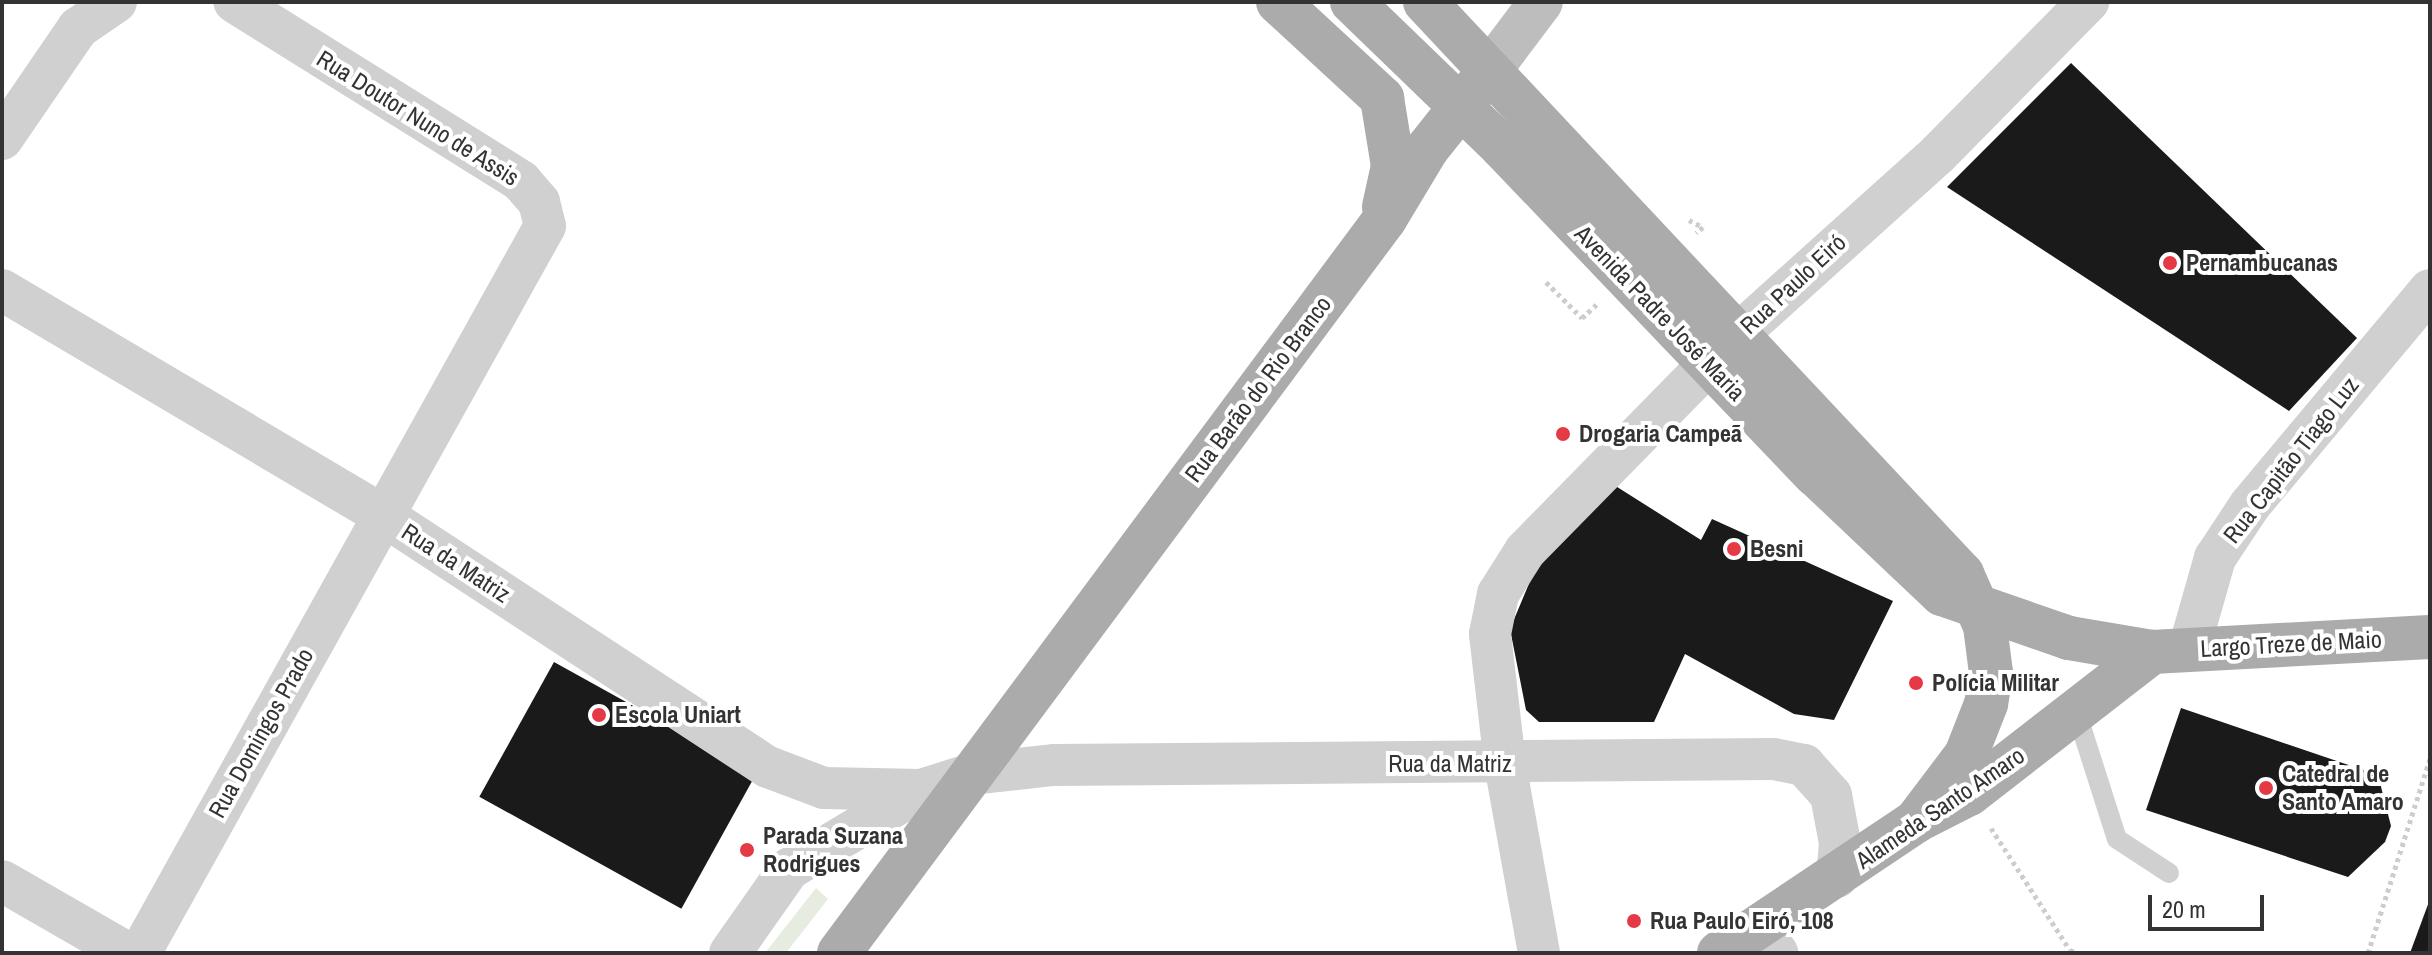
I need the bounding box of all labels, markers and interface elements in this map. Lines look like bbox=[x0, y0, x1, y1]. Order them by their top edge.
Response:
street label: Rua Doutor Nuno de Assis bbox=[311, 44, 525, 192]
street label: Avenida Padre José Maria bbox=[1569, 219, 1751, 407]
street label: Rua Paulo Eiró bbox=[1734, 228, 1852, 340]
place label: Pernambucanas bbox=[2186, 249, 2338, 277]
marker: Pernambucanas bbox=[2161, 254, 2179, 272]
street label: Rua Barão do Rio Branco bbox=[1179, 290, 1337, 488]
street label: Rua Capitão Tiago Luz bbox=[2217, 371, 2365, 549]
place label: Drogaria Campeã bbox=[1579, 420, 1742, 448]
marker: Drogaria Campeã bbox=[1554, 425, 1572, 443]
street label: Rua da Matriz bbox=[396, 517, 516, 609]
place label: Besni bbox=[1750, 535, 1804, 563]
marker: Besni bbox=[1725, 540, 1743, 558]
street label: Largo Treze de Maio bbox=[2199, 625, 2383, 663]
street label: Rua Domingos Prado bbox=[203, 643, 319, 823]
place label: Polícia Militar bbox=[1932, 669, 2059, 697]
marker: Polícia Militar bbox=[1907, 674, 1925, 692]
place label: Escola Uniart bbox=[615, 701, 741, 729]
marker: Escola Uniart bbox=[590, 706, 608, 724]
street label: Alameda Santo Amaro bbox=[1850, 741, 2030, 875]
street label: Rua da Matriz bbox=[1388, 750, 1512, 778]
place label: Catedral de Santo Amaro bbox=[2282, 760, 2404, 816]
marker: Catedral de Santo Amaro bbox=[2257, 779, 2275, 797]
place label: Parada Suzana Rodrigues bbox=[763, 822, 903, 878]
marker: Parada Suzana Rodrigues bbox=[738, 841, 756, 859]
scale bar bbox=[2152, 879, 2268, 929]
text: 20 m bbox=[2162, 893, 2206, 925]
place label: Rua Paulo Eiró, 108 bbox=[1650, 907, 1834, 935]
marker: Rua Paulo Eiró, 108 bbox=[1625, 912, 1643, 930]

